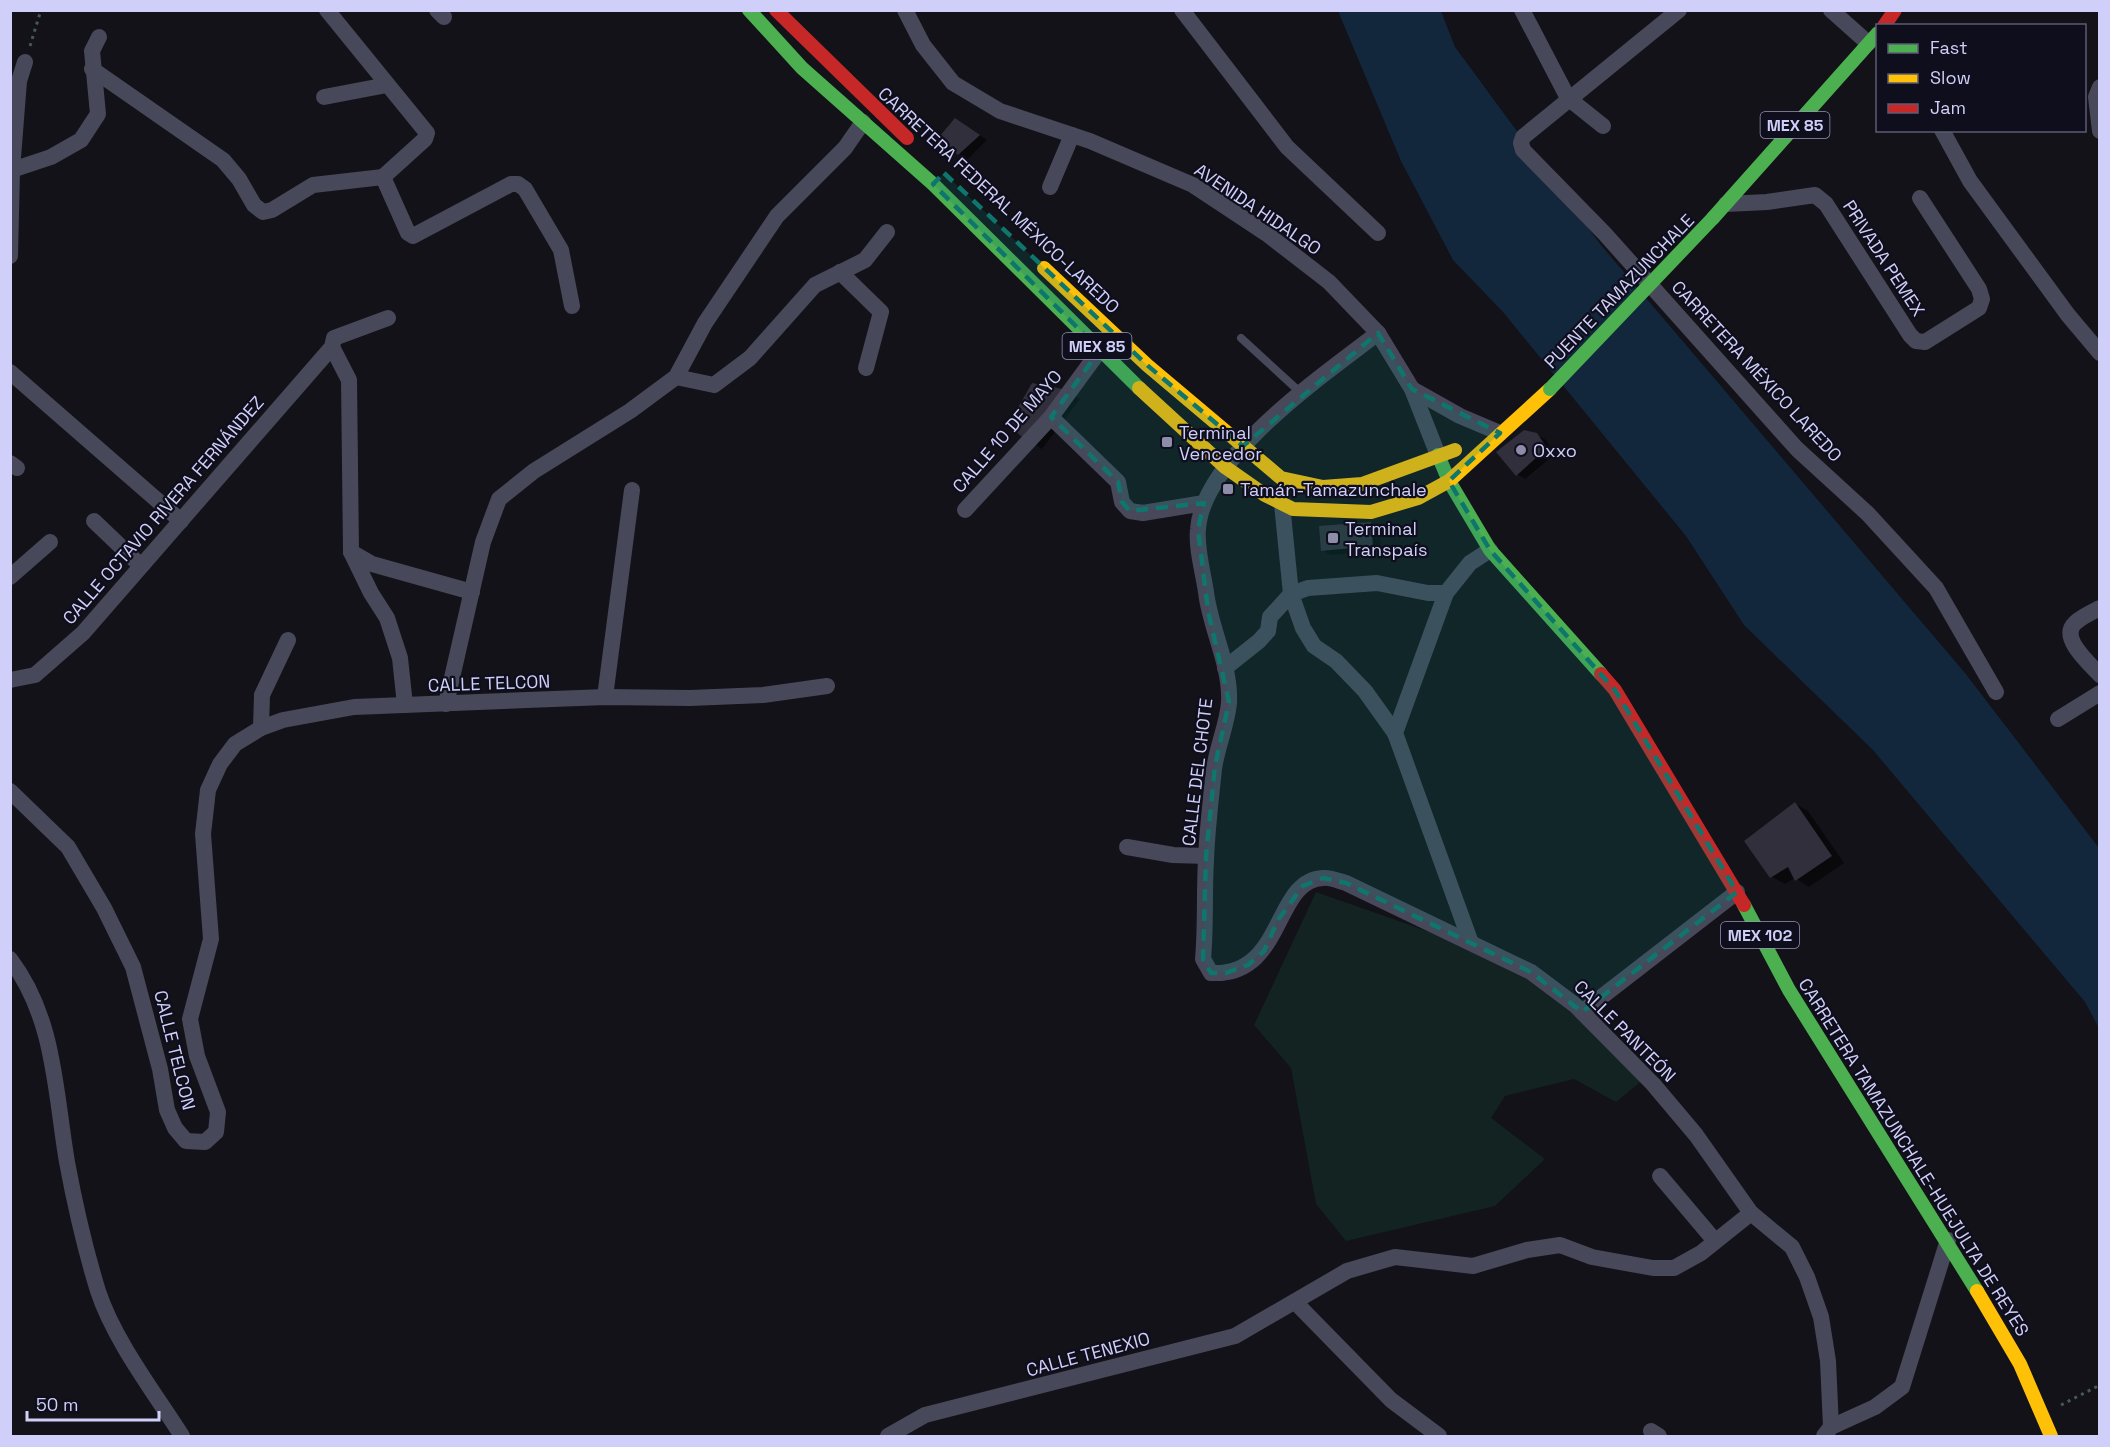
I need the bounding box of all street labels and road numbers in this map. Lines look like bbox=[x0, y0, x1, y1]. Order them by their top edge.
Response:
street label: CARRETERA FEDERAL MÉXICO-LAREDO bbox=[873, 82, 1125, 318]
road number: MEX 85 bbox=[1760, 112, 1830, 138]
street label: AVENIDA HIDALGO bbox=[1190, 158, 1326, 260]
street label: PRIVADA PEMEX bbox=[1838, 196, 1930, 320]
street label: PUENTE TAMAZUNCHALE bbox=[1539, 209, 1699, 373]
street label: CARRETERA MÉXICO LAREDO bbox=[1667, 275, 1847, 467]
road number: MEX 85 bbox=[1062, 333, 1132, 359]
street label: CALLE 10 DE MAYO bbox=[947, 365, 1067, 497]
street label: CALLE OCTAVIO RIVERA FERNÁNDEZ bbox=[57, 391, 269, 629]
street label: CALLE TELCON bbox=[427, 669, 551, 697]
street label: CALLE DEL CHOTE bbox=[1177, 697, 1217, 847]
road number: MEX 102 bbox=[1721, 922, 1799, 948]
street label: CARRETERA TAMAZUNCHALE-HUEJULTA DE REYES bbox=[1794, 974, 2034, 1340]
street label: CALLE PANTEÓN bbox=[1569, 975, 1681, 1087]
street label: CALLE TELCON bbox=[149, 988, 201, 1112]
street label: CALLE TENEXIO bbox=[1023, 1326, 1153, 1382]

